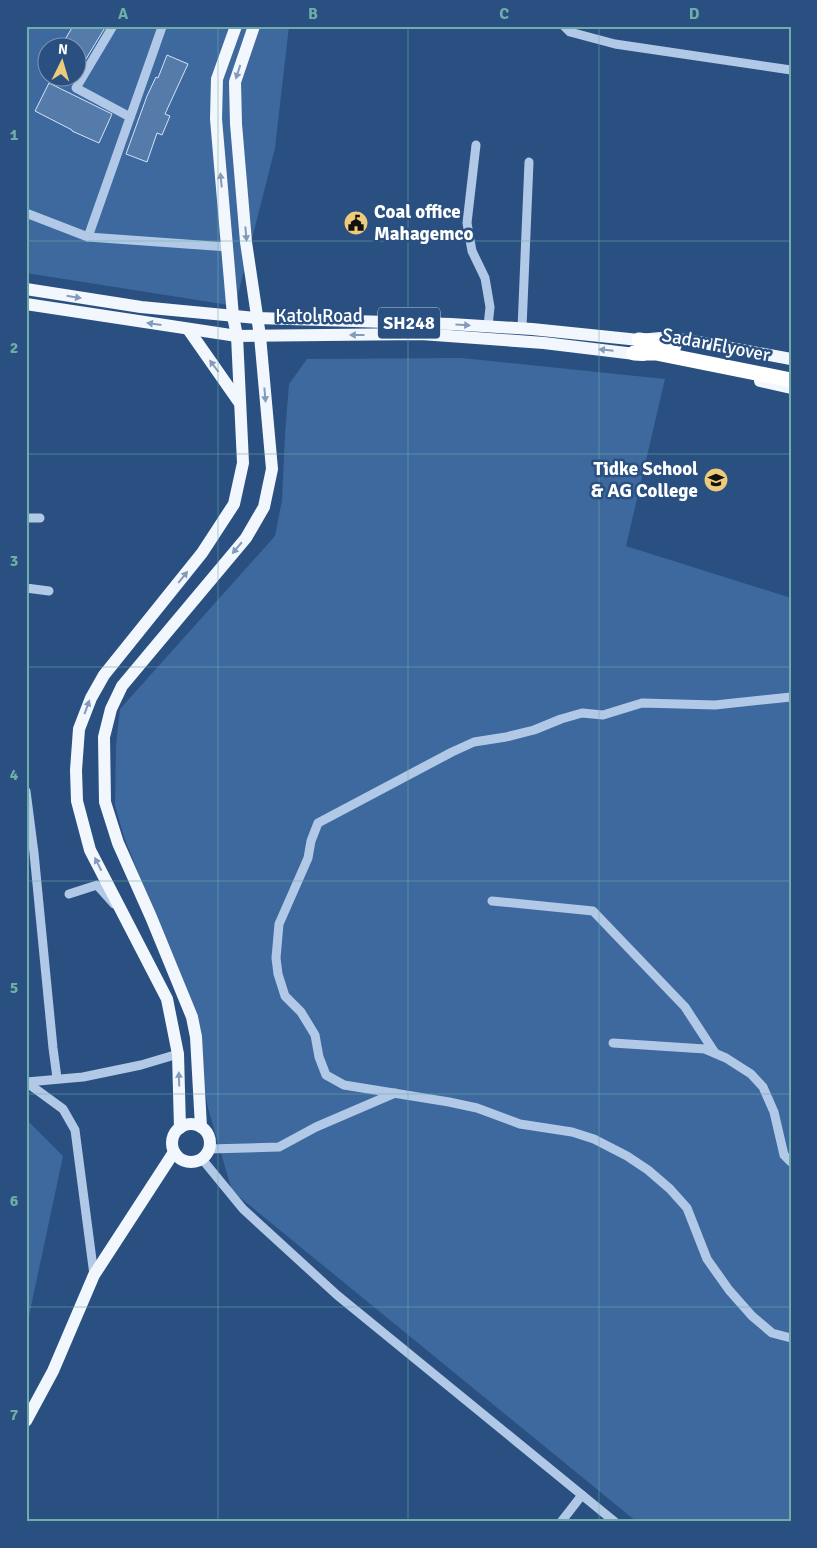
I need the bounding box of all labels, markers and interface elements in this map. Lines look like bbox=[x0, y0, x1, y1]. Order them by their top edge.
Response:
text: A bbox=[118, 4, 129, 24]
text: B bbox=[308, 4, 318, 24]
text: C bbox=[499, 4, 509, 24]
text: D bbox=[689, 4, 700, 24]
north arrow bbox=[38, 38, 88, 88]
text: N bbox=[57, 41, 69, 58]
one-way arrow bbox=[234, 65, 241, 80]
text: 1 bbox=[10, 125, 19, 145]
one-way arrow bbox=[217, 172, 225, 188]
place label: Coal office Mahagemco bbox=[374, 200, 473, 246]
public building icon: Coal office Mahagemco bbox=[343, 210, 369, 236]
one-way arrow bbox=[242, 226, 250, 242]
one-way arrow bbox=[67, 293, 83, 301]
street label: Katol Road bbox=[275, 304, 363, 328]
road number: SH248 bbox=[378, 307, 440, 338]
one-way arrow bbox=[145, 320, 161, 328]
one-way arrow bbox=[455, 321, 471, 329]
street label: Sadar Flyover bbox=[660, 323, 772, 367]
one-way arrow bbox=[348, 331, 364, 339]
text: 2 bbox=[10, 338, 18, 358]
one-way arrow bbox=[598, 346, 614, 354]
one-way arrow bbox=[209, 360, 220, 373]
one-way arrow bbox=[262, 387, 270, 403]
place label: Tidke School & AG College bbox=[591, 457, 698, 503]
school or university icon: Tidke School & AG College bbox=[703, 467, 729, 493]
one-way arrow bbox=[232, 542, 243, 554]
text: 3 bbox=[10, 551, 18, 571]
one-way arrow bbox=[178, 570, 189, 583]
one-way arrow bbox=[83, 699, 91, 714]
text: 4 bbox=[10, 765, 19, 785]
one-way arrow bbox=[94, 857, 102, 872]
text: 5 bbox=[10, 978, 18, 998]
one-way arrow bbox=[174, 1071, 182, 1087]
text: 6 bbox=[10, 1191, 19, 1211]
text: 7 bbox=[10, 1405, 19, 1425]

